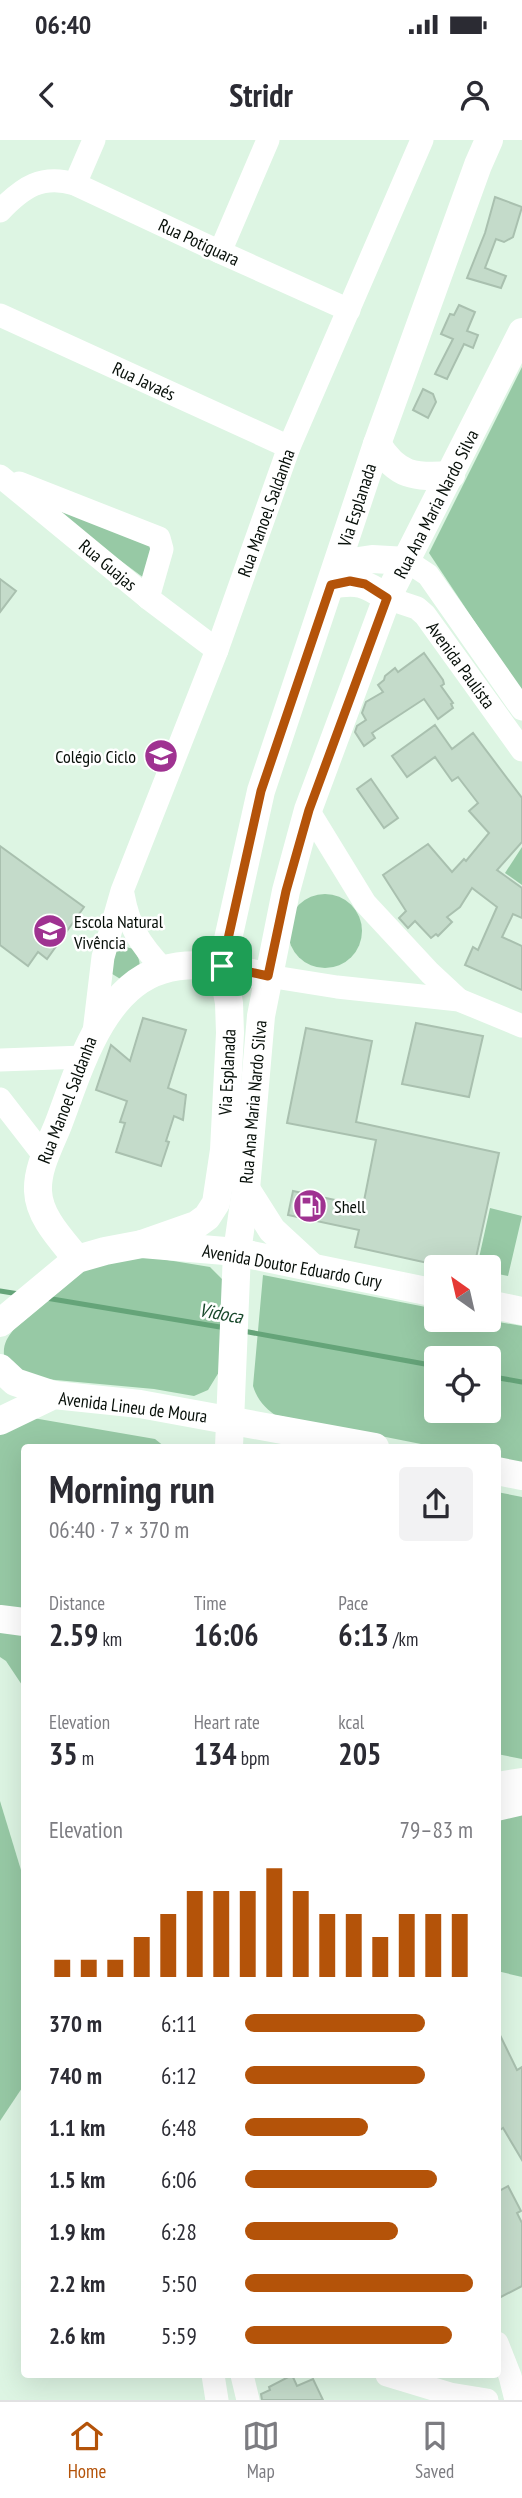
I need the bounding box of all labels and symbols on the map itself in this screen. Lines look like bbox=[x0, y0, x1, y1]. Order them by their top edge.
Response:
street label: Rua Potiguara bbox=[155, 213, 243, 271]
street label: Rua Javaés bbox=[109, 356, 179, 406]
street label: Rua Ana Maria Nardo Silva bbox=[388, 426, 484, 582]
street label: Rua Manoel Saldanha bbox=[232, 446, 300, 580]
street label: Via Esplanada bbox=[332, 460, 381, 551]
street label: Rua Guajas bbox=[74, 534, 142, 596]
street label: Avenida Paulista bbox=[422, 617, 500, 713]
school or university icon: Colégio Ciclo bbox=[142, 737, 180, 775]
place label: Colégio Ciclo bbox=[55, 745, 136, 768]
place label: Escola Natural Vivência bbox=[73, 910, 164, 954]
school or university icon: Escola Natural Vivência bbox=[31, 912, 69, 950]
pin bbox=[192, 936, 252, 996]
street label: Rua Ana Maria Nardo Silva bbox=[234, 1019, 272, 1185]
street label: Via Esplanada bbox=[213, 1028, 241, 1117]
street label: Rua Manoel Saldanha bbox=[32, 1033, 102, 1167]
fuel station icon: Shell bbox=[291, 1187, 329, 1225]
place label: Shell bbox=[334, 1195, 366, 1218]
street label: Avenida Doutor Eduardo Cury bbox=[201, 1239, 384, 1293]
north arrow bbox=[424, 1255, 500, 1332]
water label: Vidoca bbox=[197, 1297, 246, 1329]
street label: Avenida Lineu de Moura bbox=[57, 1386, 209, 1428]

